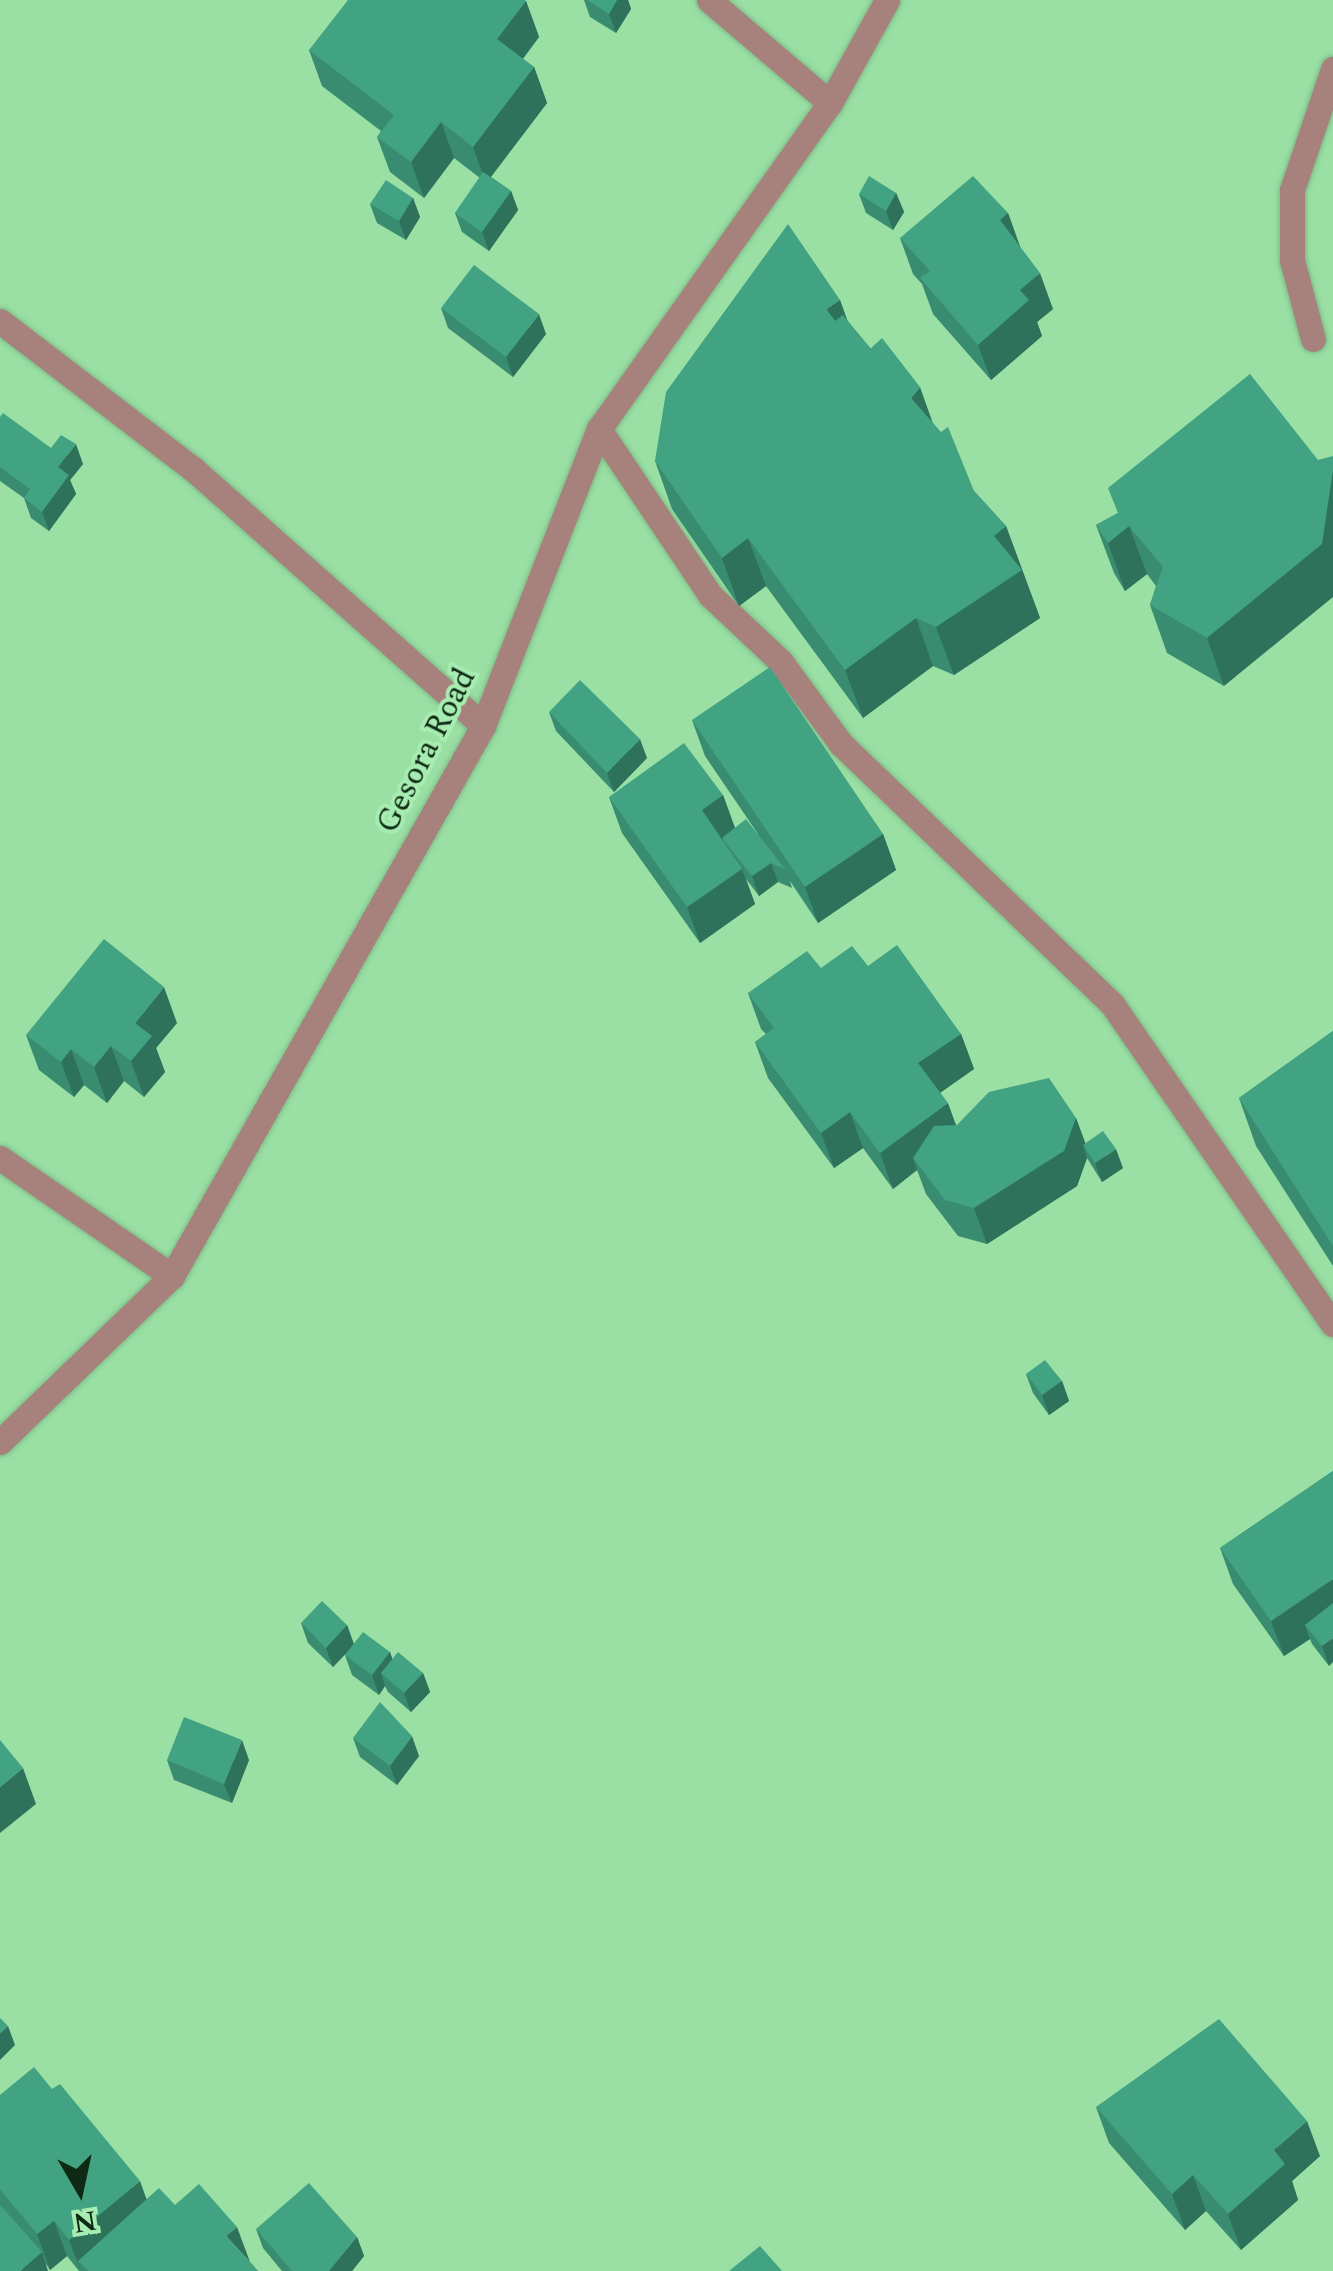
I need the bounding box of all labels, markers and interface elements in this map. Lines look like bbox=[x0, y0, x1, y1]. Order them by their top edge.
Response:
street label: Gesora Road bbox=[369, 662, 485, 840]
north arrow bbox=[30, 2141, 130, 2241]
text: N bbox=[70, 2198, 99, 2244]

